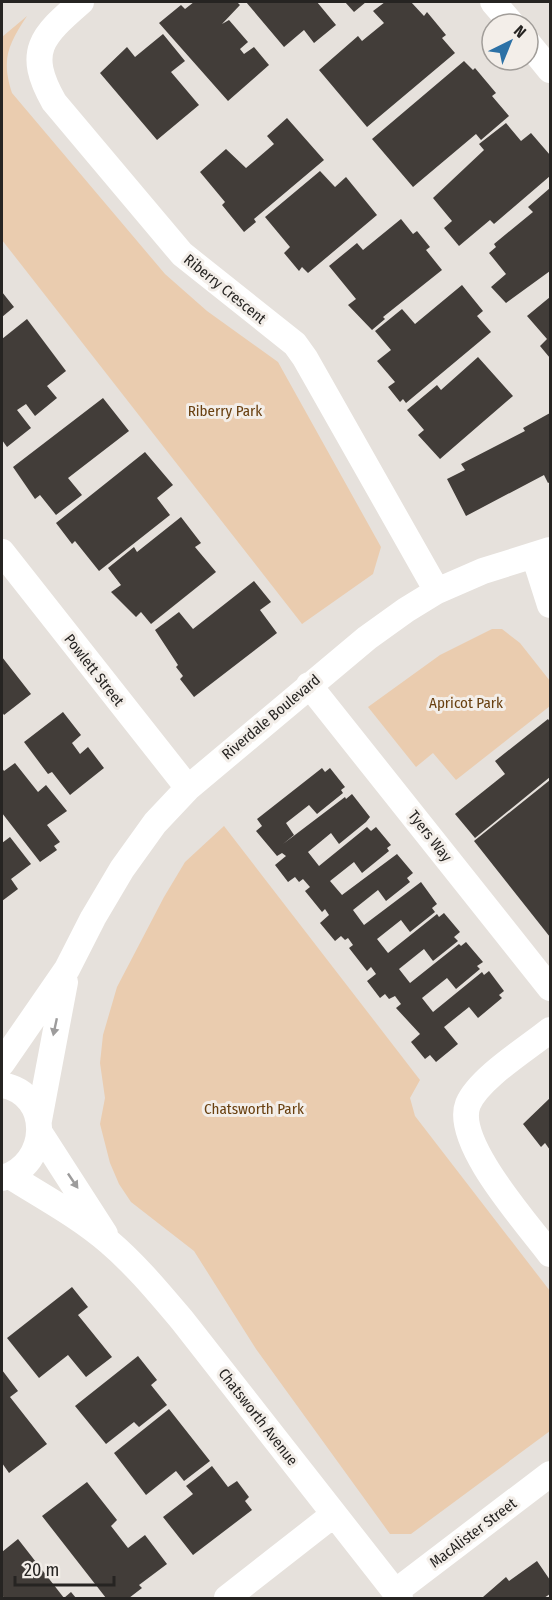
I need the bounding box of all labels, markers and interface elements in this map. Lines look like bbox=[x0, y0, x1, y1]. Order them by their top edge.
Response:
north arrow bbox=[480, 12, 540, 72]
text: N bbox=[510, 21, 530, 42]
street label: Riberry Crescent bbox=[180, 250, 270, 328]
park label: Riberry Park bbox=[188, 402, 262, 420]
street label: Powlett Street bbox=[60, 630, 128, 710]
street label: Riverdale Boulevard bbox=[218, 671, 324, 763]
park label: Apricot Park bbox=[429, 694, 503, 712]
street label: Tyers Way bbox=[404, 807, 456, 865]
one-way arrow bbox=[50, 1017, 59, 1036]
park label: Chatsworth Park bbox=[204, 1100, 304, 1118]
one-way arrow bbox=[67, 1173, 78, 1190]
street label: Chatsworth Avenue bbox=[214, 1365, 302, 1469]
street label: MacAlister Street bbox=[426, 1494, 520, 1572]
scale bar bbox=[15, 1549, 114, 1587]
text: 20 m bbox=[24, 1559, 59, 1581]

